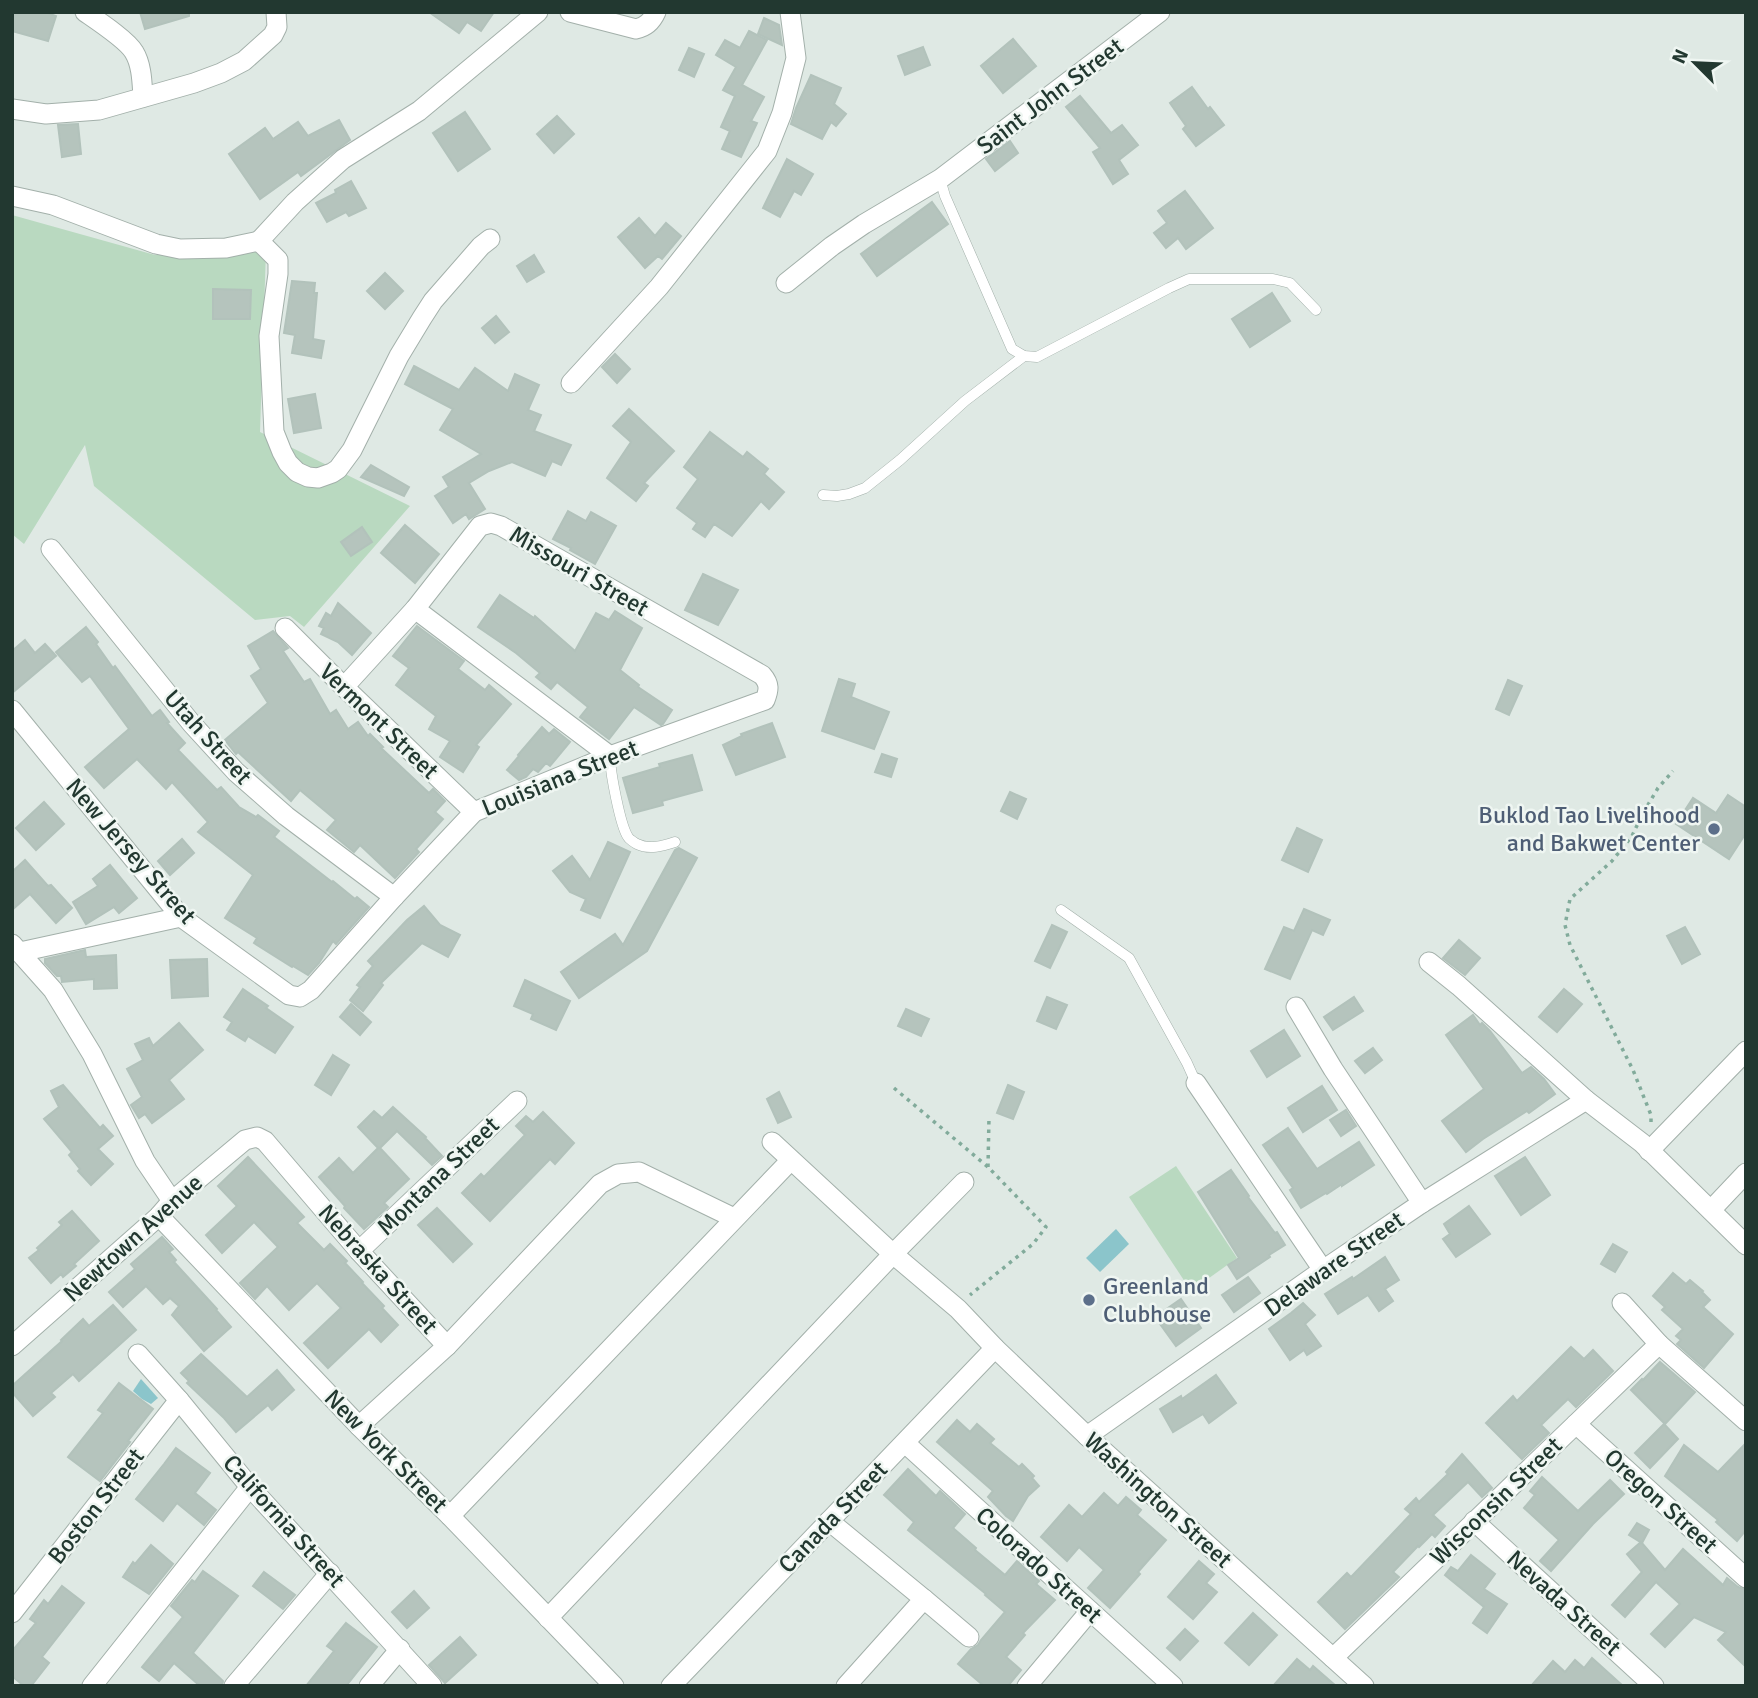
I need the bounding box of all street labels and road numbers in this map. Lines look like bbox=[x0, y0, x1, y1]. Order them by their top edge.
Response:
street label: Saint John Street bbox=[971, 31, 1129, 161]
street label: Missouri Street bbox=[504, 519, 654, 623]
street label: Vermont Street bbox=[313, 657, 445, 785]
street label: Utah Street bbox=[158, 683, 258, 791]
street label: Louisiana Street bbox=[477, 733, 643, 823]
street label: New Jersey Street bbox=[59, 772, 203, 930]
street label: Montana Street bbox=[371, 1110, 505, 1242]
street label: Newtown Avenue bbox=[57, 1168, 209, 1308]
street label: Nebraska Street bbox=[312, 1198, 444, 1340]
street label: Delaware Street bbox=[1258, 1205, 1410, 1323]
street label: New York Street bbox=[318, 1383, 454, 1519]
street label: Washington Street bbox=[1078, 1426, 1238, 1574]
street label: Wisconsin Street bbox=[1424, 1430, 1568, 1572]
street label: Boston Street bbox=[41, 1442, 151, 1570]
street label: Oregon Street bbox=[1598, 1442, 1724, 1560]
street label: California Street bbox=[216, 1448, 352, 1594]
street label: Canada Street bbox=[772, 1455, 894, 1579]
street label: Colorado Street bbox=[970, 1500, 1108, 1630]
street label: Nevada Street bbox=[1501, 1544, 1627, 1662]

